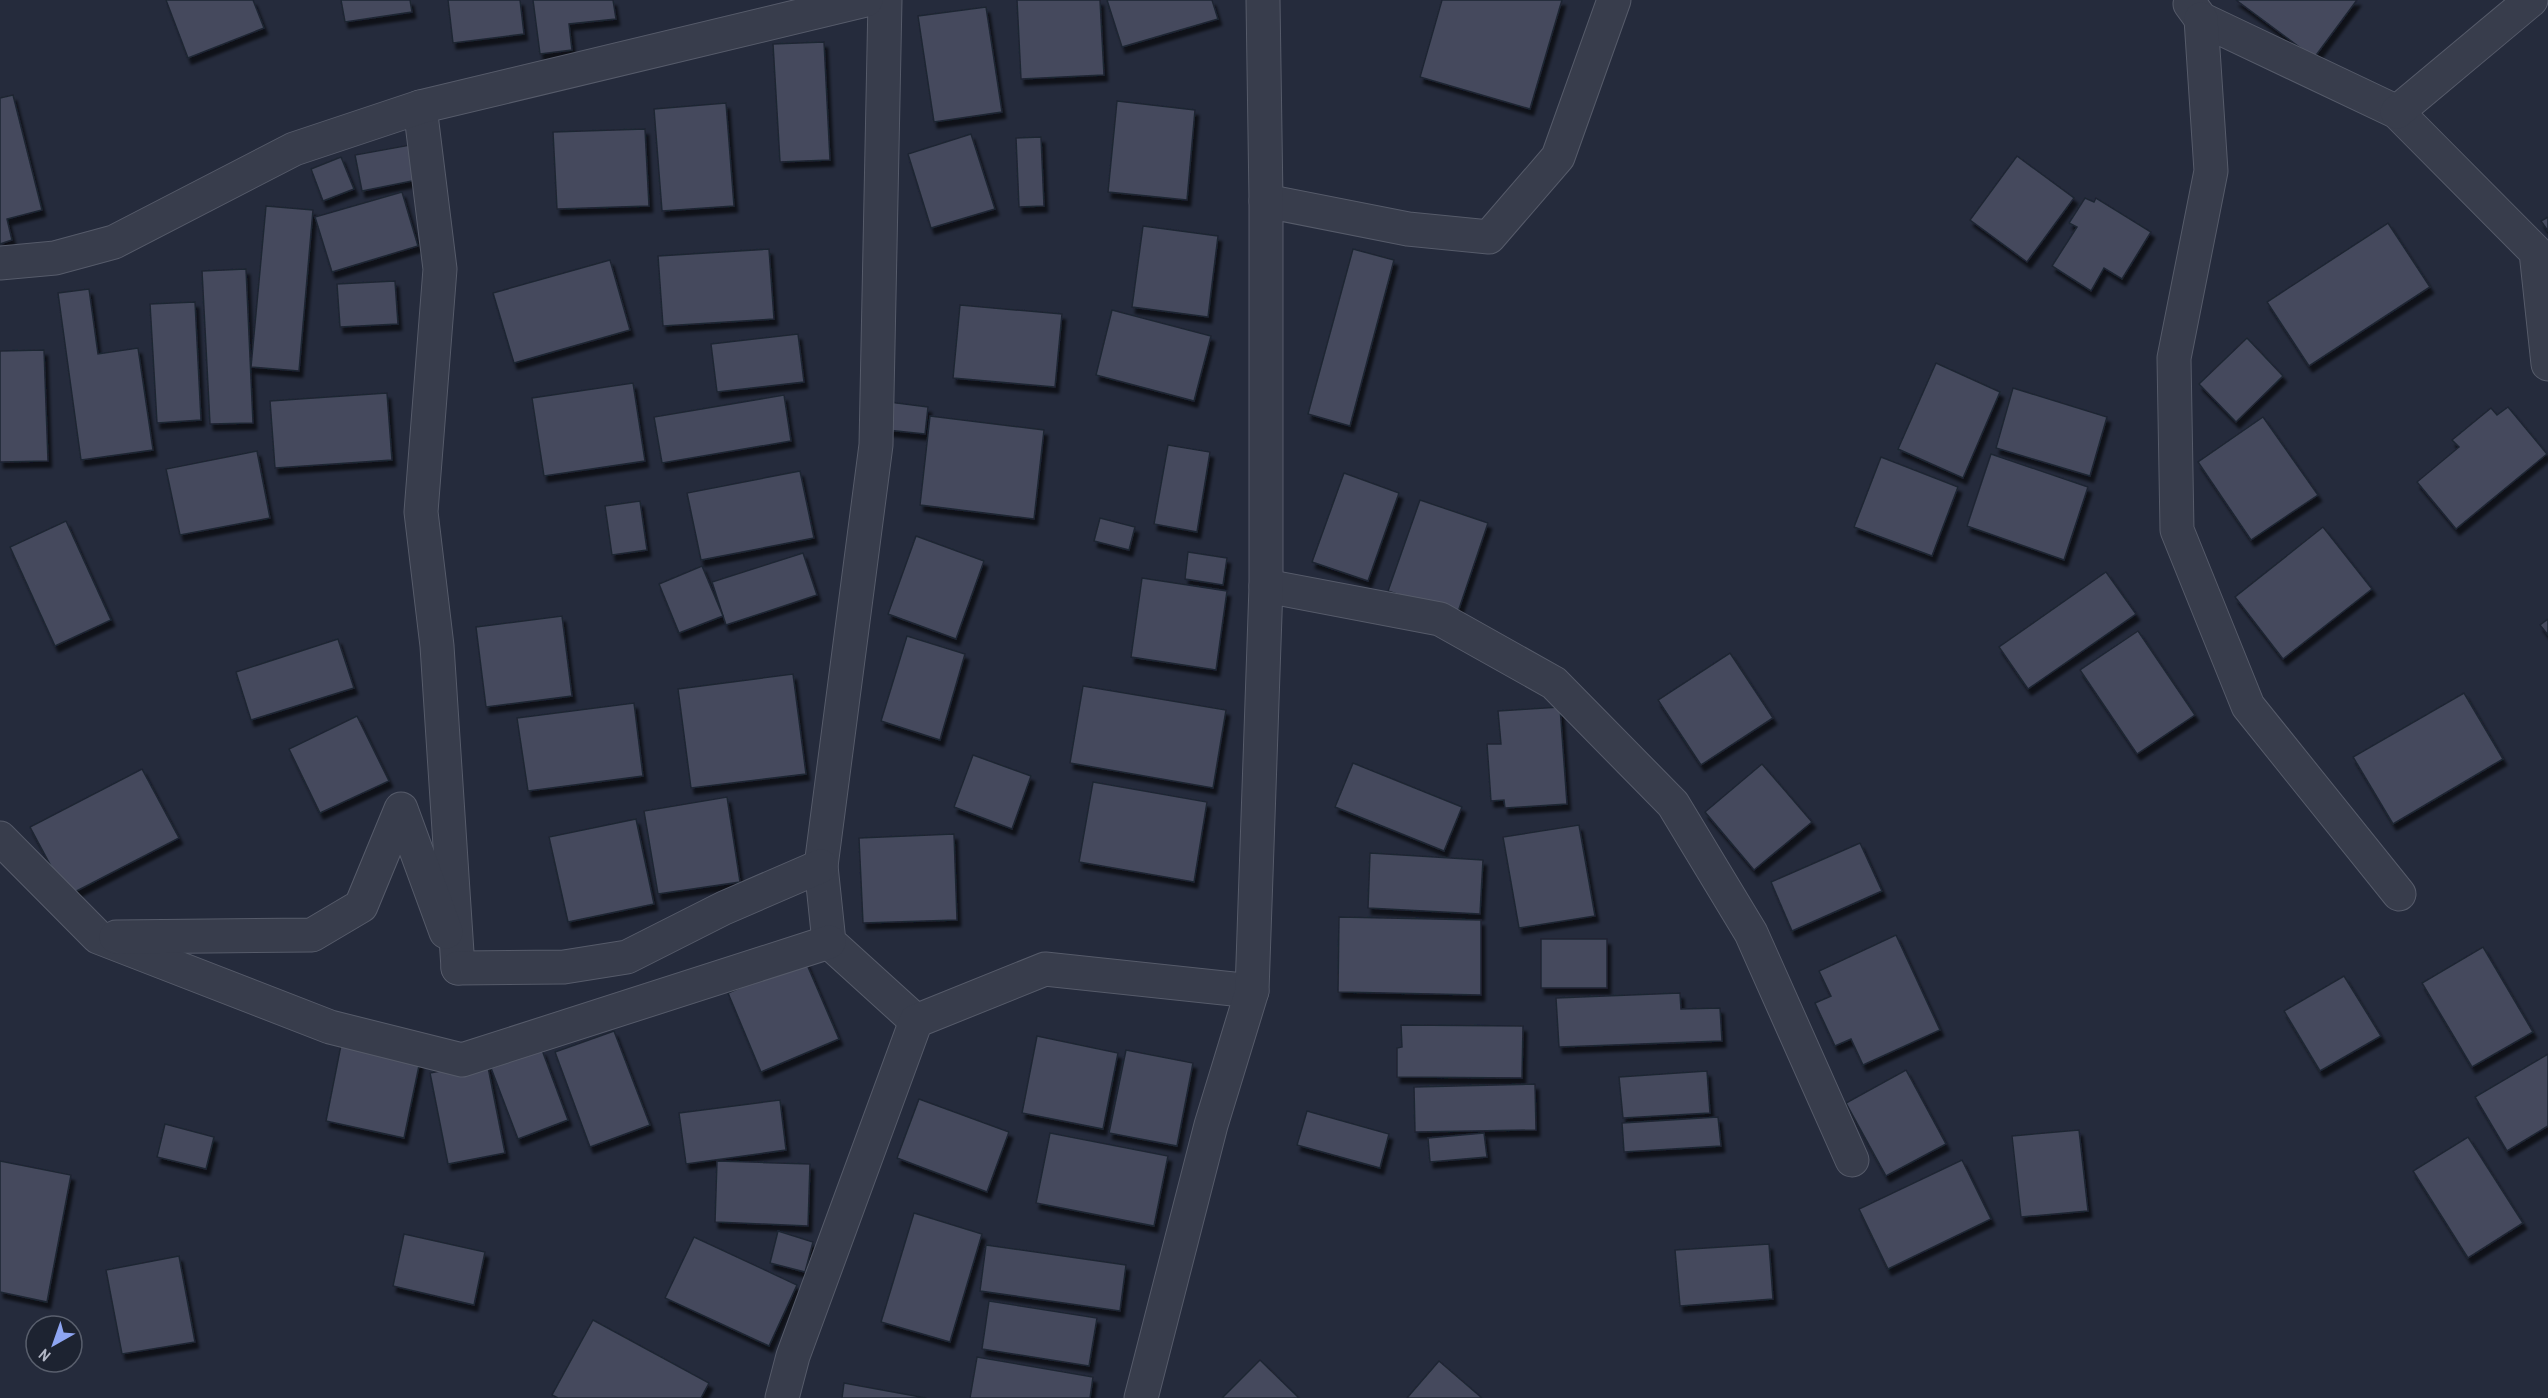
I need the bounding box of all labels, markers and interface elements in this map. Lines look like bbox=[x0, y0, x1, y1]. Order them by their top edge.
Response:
north arrow bbox=[24, 1314, 84, 1374]
text: N bbox=[34, 1344, 55, 1367]

